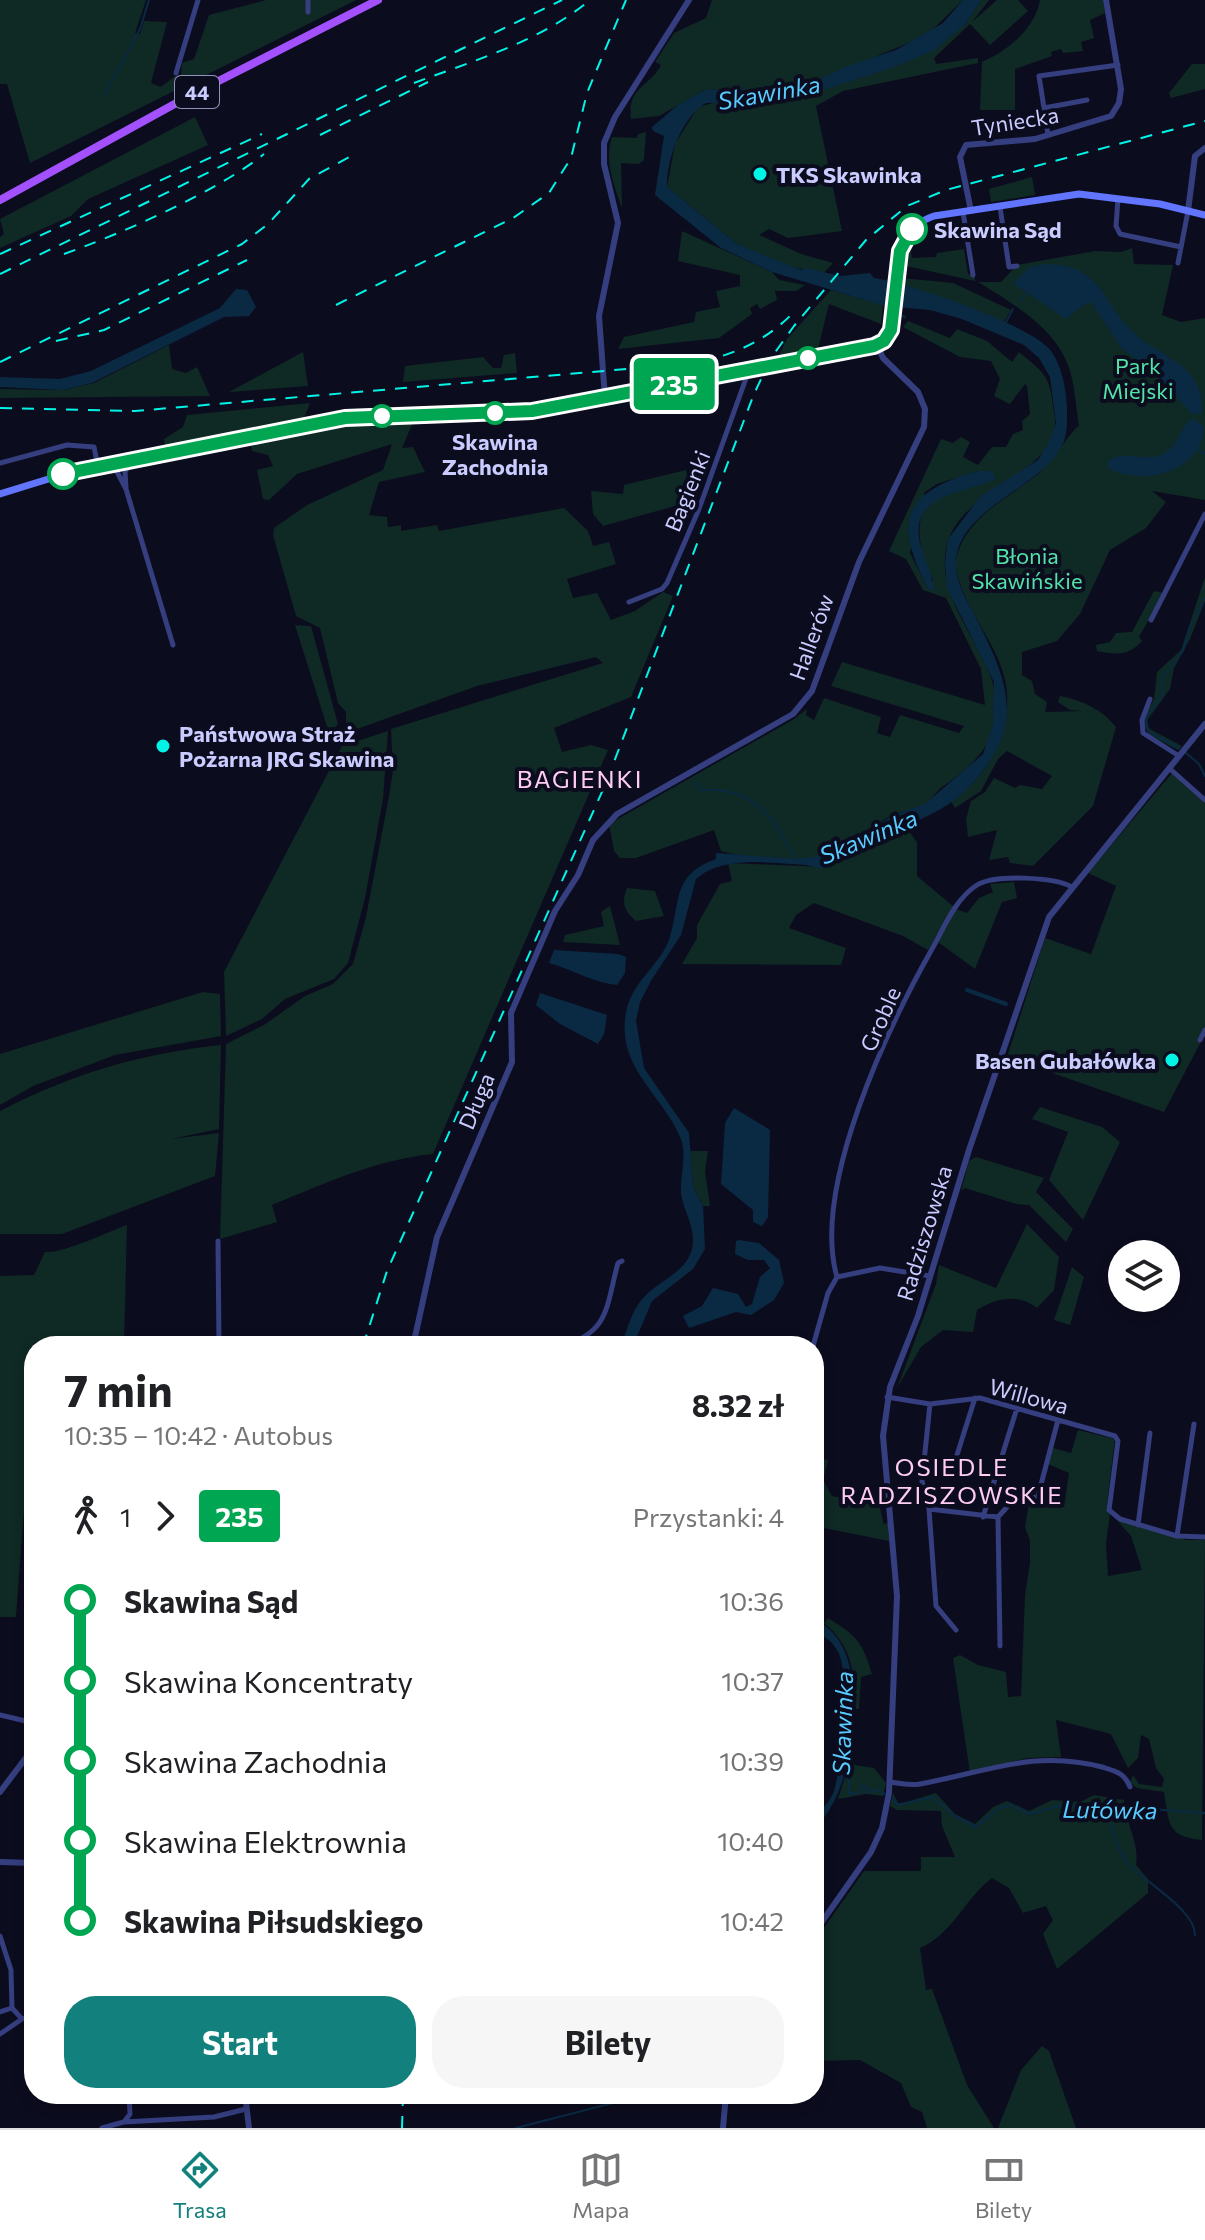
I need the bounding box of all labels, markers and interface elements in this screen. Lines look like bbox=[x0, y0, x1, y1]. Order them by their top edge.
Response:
water label: Skawinka bbox=[715, 69, 823, 115]
road number: 44 bbox=[175, 76, 219, 108]
street label: Tyniecka bbox=[969, 101, 1061, 141]
place label: TKS Skawinka bbox=[776, 161, 921, 188]
marker: TKS Skawinka bbox=[751, 165, 769, 183]
marker: Skawina Sąd bbox=[897, 214, 927, 244]
place label: Skawina Sąd bbox=[934, 216, 1062, 243]
unlabelled marker bbox=[797, 347, 819, 369]
park label: Park Miejski bbox=[1102, 352, 1174, 404]
line badge: 235 bbox=[628, 358, 720, 410]
text: 235 bbox=[650, 367, 698, 401]
marker: Skawina Zachodnia bbox=[484, 402, 506, 424]
unlabelled marker bbox=[371, 405, 393, 427]
place label: Skawina Zachodnia bbox=[442, 428, 548, 480]
street label: Bagienki bbox=[659, 447, 715, 535]
unlabelled marker bbox=[48, 459, 78, 489]
park label: Błonia Skawińskie bbox=[971, 542, 1083, 594]
street label: Hallerów bbox=[783, 590, 839, 684]
place label: Państwowa Straż Pożarna JRG Skawina bbox=[179, 720, 394, 772]
marker: Państwowa Straż Pożarna JRG Skawina bbox=[154, 737, 172, 755]
district label: BAGIENKI bbox=[517, 764, 643, 793]
water label: Skawinka bbox=[815, 802, 921, 870]
street label: Groble bbox=[854, 982, 906, 1056]
place label: Basen Gubałówka bbox=[975, 1047, 1156, 1074]
marker: Basen Gubałówka bbox=[1163, 1051, 1181, 1069]
street label: Długa bbox=[452, 1069, 500, 1133]
street label: Radziszowska bbox=[891, 1162, 957, 1304]
map controls bbox=[1108, 1240, 1180, 1312]
button: layers bbox=[1108, 1240, 1180, 1312]
text: 7 min bbox=[64, 1362, 173, 1416]
street label: Willowa bbox=[986, 1372, 1072, 1420]
text: 8.32 zł bbox=[692, 1386, 784, 1423]
text: 10:35 – 10:42 · Autobus bbox=[64, 1419, 333, 1450]
district label: OSIEDLE RADZISZOWSKIE bbox=[841, 1452, 1063, 1509]
icon: walk bbox=[64, 1494, 108, 1538]
icon: forward bbox=[143, 1494, 187, 1538]
text: 235 bbox=[215, 1499, 264, 1533]
text: 1 bbox=[120, 1501, 131, 1532]
text: Przystanki: 4 bbox=[633, 1501, 784, 1532]
text: Skawina Sąd bbox=[124, 1582, 298, 1619]
text: 10:36 bbox=[719, 1585, 784, 1616]
text: Skawina Koncentraty bbox=[124, 1662, 413, 1699]
text: 10:37 bbox=[721, 1665, 784, 1696]
water label: Skawinka bbox=[826, 1671, 858, 1775]
text: Skawina Zachodnia bbox=[124, 1742, 387, 1779]
text: 10:39 bbox=[719, 1745, 784, 1776]
water label: Lutówka bbox=[1062, 1794, 1158, 1824]
text: Skawina Elektrownia bbox=[124, 1822, 407, 1859]
text: 10:40 bbox=[717, 1825, 784, 1856]
text: Skawina Piłsudskiego bbox=[124, 1902, 423, 1939]
text: 10:42 bbox=[720, 1905, 784, 1936]
button: Start bbox=[64, 1996, 416, 2088]
button: Bilety bbox=[432, 1996, 784, 2088]
tab: Trasa bbox=[173, 2148, 227, 2223]
tab: Mapa bbox=[572, 2148, 629, 2223]
tab: Bilety bbox=[975, 2148, 1032, 2223]

